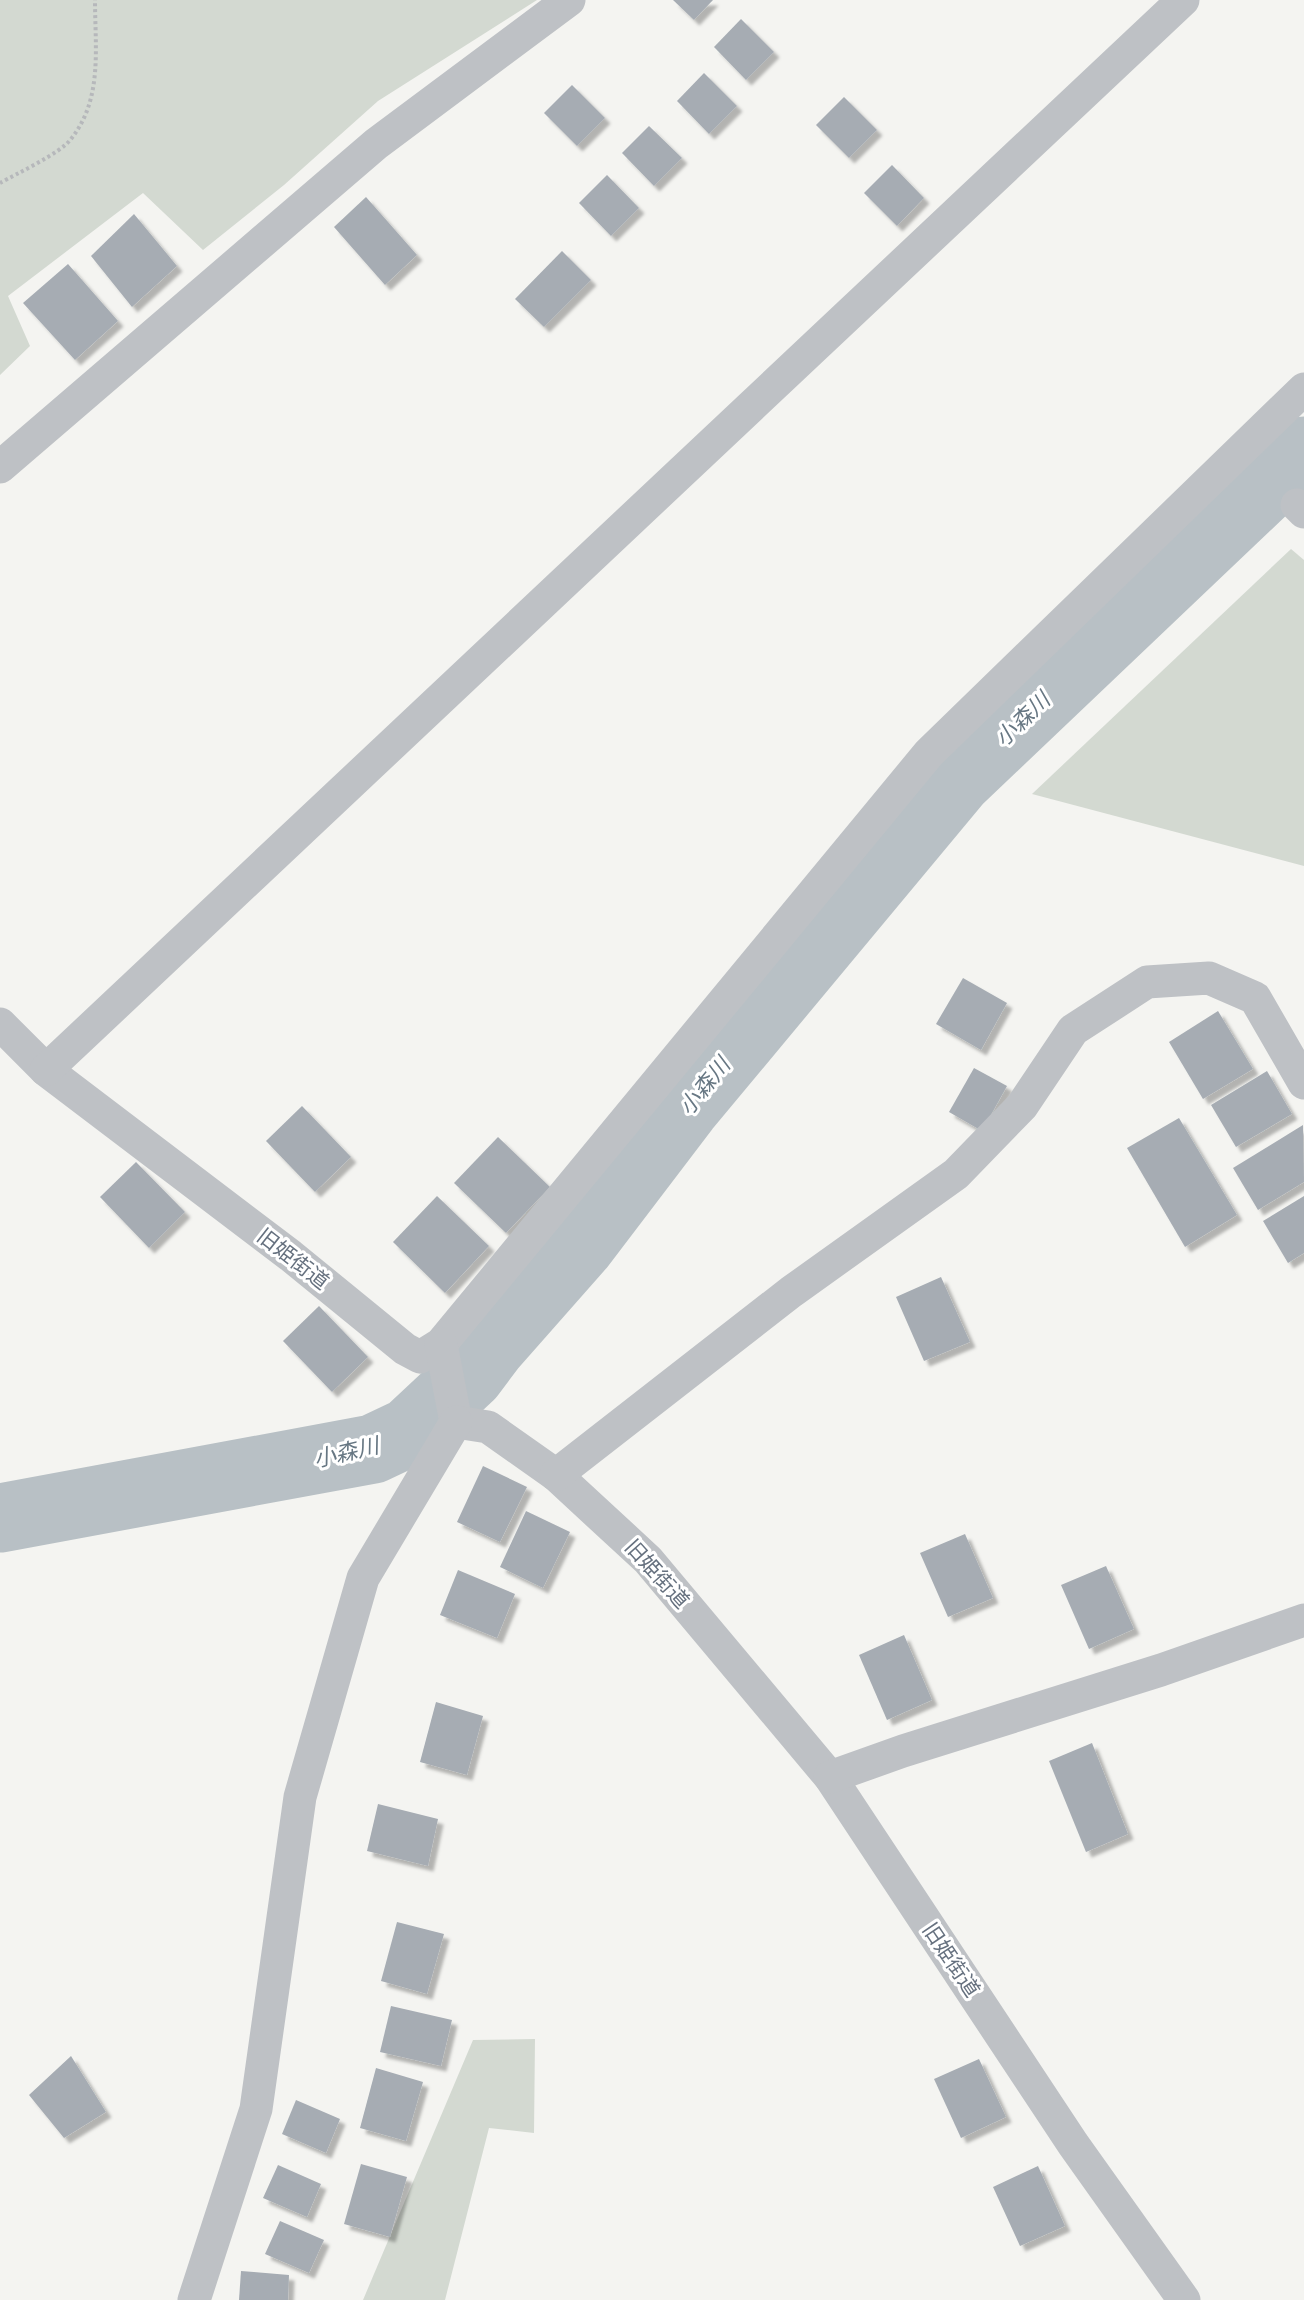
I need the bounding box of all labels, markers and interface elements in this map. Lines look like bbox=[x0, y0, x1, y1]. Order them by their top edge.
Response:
water label: 小森川 bbox=[991, 687, 1056, 751]
water label: 小森川 bbox=[675, 1052, 735, 1119]
street label: 旧姫街道 bbox=[253, 1224, 333, 1294]
water label: 小森川 bbox=[311, 1433, 383, 1471]
street label: 旧姫街道 bbox=[621, 1535, 693, 1613]
street label: 旧姫街道 bbox=[918, 1919, 984, 2001]

